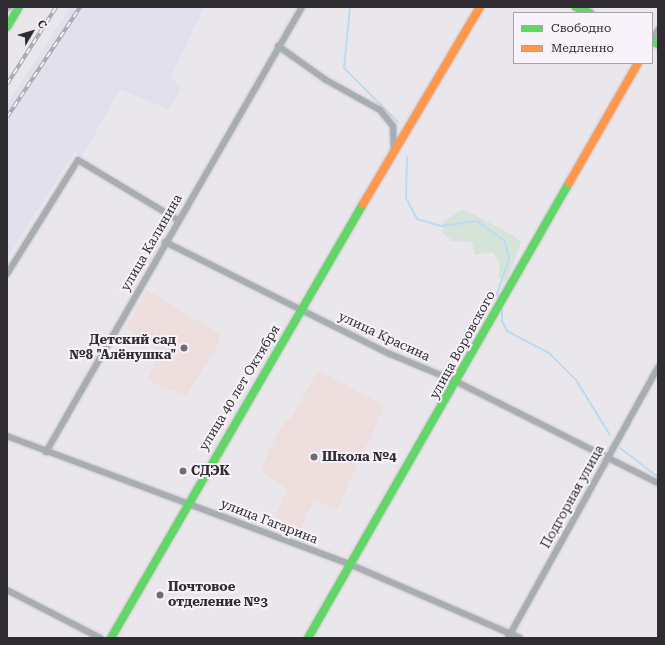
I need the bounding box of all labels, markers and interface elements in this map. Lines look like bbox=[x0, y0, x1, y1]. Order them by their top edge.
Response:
north arrow bbox=[12, 12, 52, 52]
legend bbox=[513, 12, 653, 64]
text: С bbox=[34, 17, 49, 31]
text: Свободно bbox=[551, 21, 611, 35]
text: Медленно bbox=[551, 41, 614, 55]
street label: улица Калинина bbox=[118, 192, 186, 294]
street label: улица Воровского bbox=[427, 288, 499, 402]
street label: улица Красина bbox=[336, 309, 432, 365]
street label: улица 40 лет Октября bbox=[196, 322, 284, 454]
place label: Детский сад №8 "Алёнушка" bbox=[69, 333, 176, 364]
marker: Детский сад №8 "Алёнушка" bbox=[179, 343, 189, 353]
street label: Подгорная улица bbox=[538, 443, 608, 551]
place label: Школа №4 bbox=[322, 449, 397, 465]
marker: Школа №4 bbox=[309, 452, 319, 462]
place label: СДЭК bbox=[191, 463, 230, 479]
marker: СДЭК bbox=[178, 466, 188, 476]
street label: улица Гагарина bbox=[218, 496, 320, 548]
place label: Почтовое отделение №3 bbox=[168, 580, 268, 611]
marker: Почтовое отделение №3 bbox=[155, 590, 165, 600]

